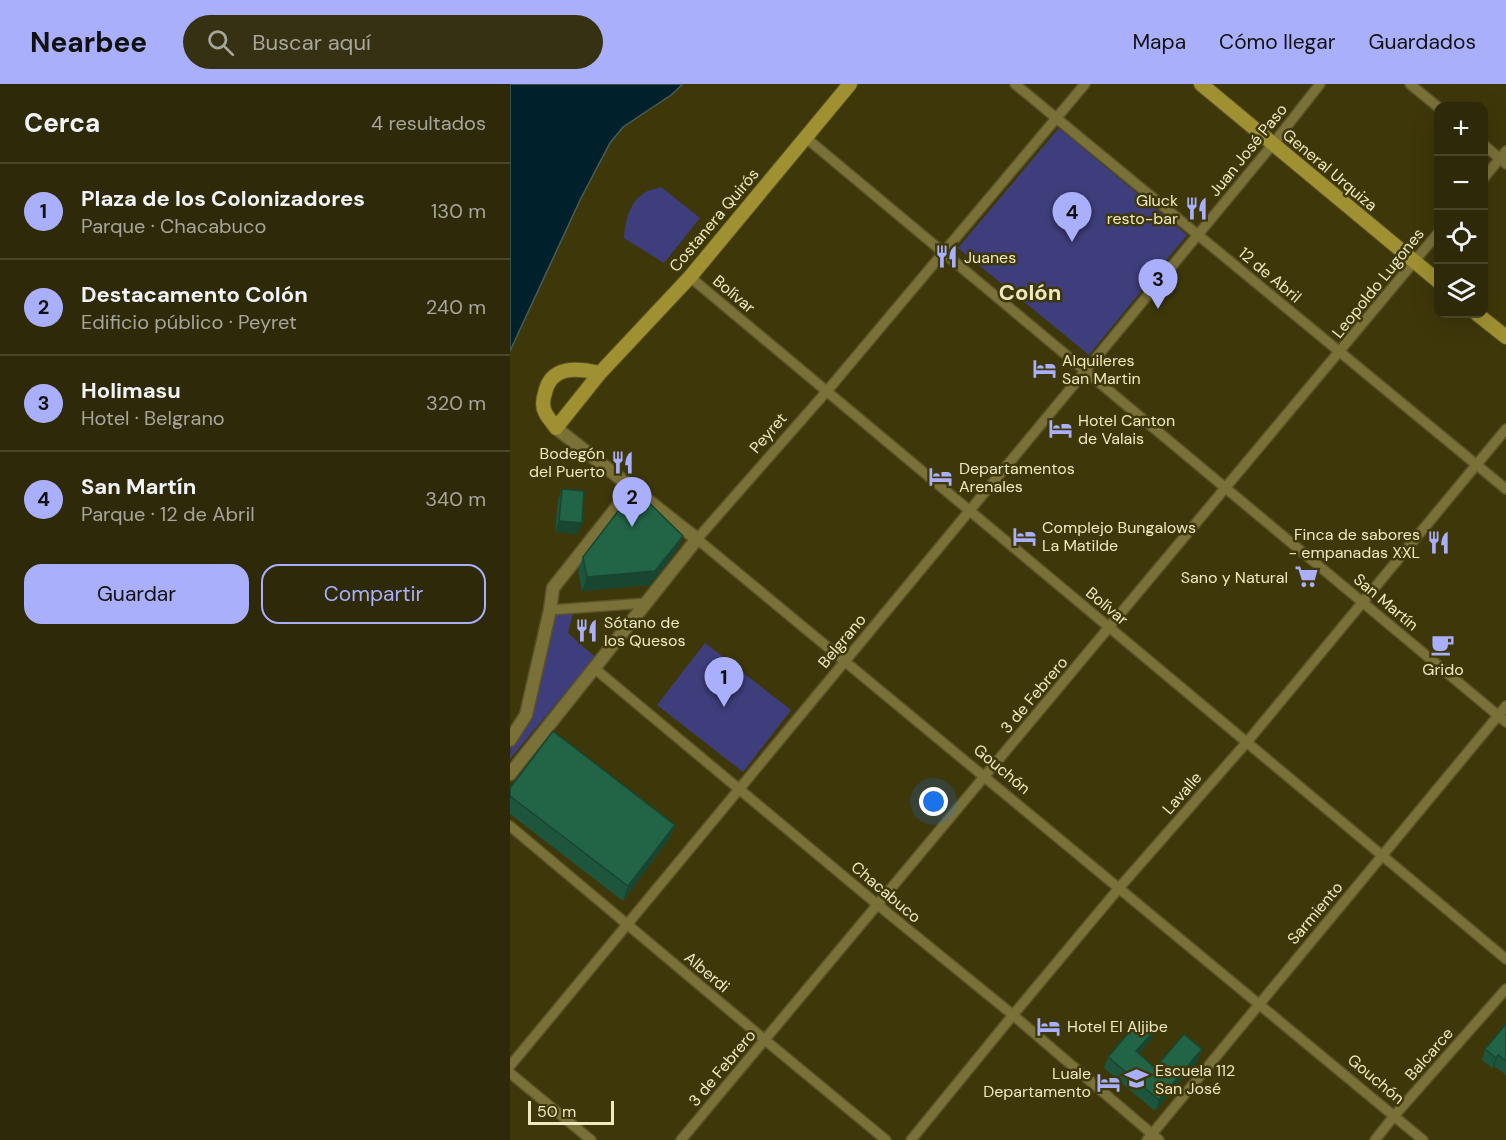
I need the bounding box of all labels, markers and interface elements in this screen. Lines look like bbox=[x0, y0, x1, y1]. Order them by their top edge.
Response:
search box bbox=[183, 15, 603, 69]
text: Nearbee bbox=[30, 24, 147, 61]
icon: search bbox=[204, 26, 237, 59]
text: Buscar aquí bbox=[252, 28, 371, 57]
text: Mapa bbox=[1132, 28, 1186, 56]
text: Cómo llegar bbox=[1219, 28, 1336, 56]
text: Guardados bbox=[1369, 28, 1476, 56]
street label: Juan José Paso bbox=[1204, 99, 1292, 201]
map controls bbox=[1434, 102, 1488, 318]
button: + bbox=[1434, 102, 1488, 156]
text: Cerca bbox=[24, 106, 100, 140]
text: 4 resultados bbox=[371, 110, 486, 136]
street label: General Urquiza bbox=[1278, 124, 1382, 216]
button: − bbox=[1434, 156, 1488, 210]
street label: Costanera Quirós bbox=[664, 164, 764, 276]
text: Plaza de los Colonizadores bbox=[81, 184, 365, 213]
place label: Gluck resto-bar bbox=[1107, 190, 1178, 229]
pin: 4 bbox=[1052, 192, 1092, 242]
restaurant icon: Gluck resto-bar bbox=[1183, 196, 1209, 222]
text: 1 bbox=[40, 198, 47, 224]
text: 130 m bbox=[431, 198, 486, 224]
button: locate bbox=[1434, 210, 1488, 264]
text: Parque · Chacabuco bbox=[81, 213, 266, 239]
street label: Leopoldo Lugones bbox=[1327, 224, 1429, 342]
street label: 12 de Abril bbox=[1234, 243, 1306, 307]
restaurant icon: Juanes bbox=[933, 244, 959, 270]
place label: Juanes bbox=[964, 247, 1016, 268]
pin: 3 bbox=[1138, 260, 1178, 309]
button: layers bbox=[1434, 264, 1488, 318]
street label: Bolívar bbox=[709, 270, 760, 318]
district label: Colón bbox=[999, 278, 1061, 307]
text: Destacamento Colón bbox=[81, 280, 308, 309]
text: 2 bbox=[38, 294, 49, 320]
text: 240 m bbox=[426, 294, 486, 320]
text: Edificio público · Peyret bbox=[81, 309, 297, 335]
place label: Alquileres San Martin bbox=[1062, 350, 1141, 389]
hotel icon: Alquileres San Martin bbox=[1031, 356, 1057, 382]
text: Holimasu bbox=[81, 376, 181, 405]
text: 3 bbox=[37, 390, 50, 416]
text: 320 m bbox=[426, 390, 486, 416]
text: Hotel · Belgrano bbox=[81, 405, 225, 431]
street label: Peyret bbox=[745, 408, 791, 458]
place label: Hotel Canton de Valais bbox=[1078, 410, 1175, 449]
hotel icon: Hotel Canton de Valais bbox=[1047, 416, 1073, 442]
place label: Bodegón del Puerto bbox=[529, 443, 605, 482]
restaurant icon: Bodegón del Puerto bbox=[610, 449, 636, 475]
place label: Departamentos Arenales bbox=[959, 458, 1075, 497]
hotel icon: Departamentos Arenales bbox=[928, 464, 954, 490]
text: San Martín bbox=[81, 472, 196, 501]
pin: 2 bbox=[612, 478, 652, 527]
text: 4 bbox=[37, 486, 50, 512]
text: 340 m bbox=[425, 486, 486, 512]
text: Parque · 12 de Abril bbox=[81, 501, 255, 527]
place label: Complejo Bungalows La Matilde bbox=[1042, 517, 1196, 556]
hotel icon: Complejo Bungalows La Matilde bbox=[1011, 523, 1037, 549]
place label: Finca de sabores - empanadas XXL bbox=[1288, 524, 1420, 563]
restaurant icon: Finca de sabores - empanadas XXL bbox=[1425, 530, 1451, 556]
button: Guardar bbox=[24, 564, 249, 624]
button: Compartir bbox=[261, 564, 486, 624]
supermarket icon: Sano y Natural bbox=[1293, 564, 1319, 590]
place label: Sano y Natural bbox=[1181, 567, 1288, 588]
street label: San Martín bbox=[1349, 569, 1423, 635]
street label: Bolívar bbox=[1082, 582, 1133, 630]
street label: Belgrano bbox=[813, 610, 871, 672]
place label: Sótano de los Quesos bbox=[604, 612, 686, 651]
restaurant icon: Sótano de los Quesos bbox=[573, 618, 599, 644]
cafe icon: Grido bbox=[1430, 631, 1456, 657]
street label: 3 de Febrero bbox=[996, 652, 1072, 738]
pin: 1 bbox=[704, 658, 744, 707]
place label: Grido bbox=[1422, 659, 1464, 680]
street label: Gouchón bbox=[969, 739, 1035, 799]
street label: Lavalle bbox=[1158, 767, 1206, 819]
your location bbox=[919, 787, 948, 816]
street label: Chacabuco bbox=[847, 857, 925, 927]
street label: Sarmiento bbox=[1283, 877, 1347, 949]
street label: Alberdi bbox=[680, 947, 734, 997]
hotel icon: Hotel El Aljibe bbox=[1036, 1013, 1062, 1039]
place label: Hotel El Aljibe bbox=[1067, 1016, 1168, 1037]
street label: Balcarce bbox=[1400, 1023, 1458, 1085]
street label: 3 de Febrero bbox=[684, 1025, 760, 1111]
street label: Gouchón bbox=[1343, 1049, 1409, 1109]
place label: Escuela 112 San José bbox=[1155, 1060, 1235, 1099]
place label: Luale Departamento bbox=[983, 1063, 1091, 1102]
school or university icon: Escuela 112 San José bbox=[1124, 1066, 1150, 1092]
hotel icon: Luale Departamento bbox=[1096, 1069, 1122, 1095]
scale bar bbox=[528, 1098, 614, 1126]
text: 50 m bbox=[537, 1101, 576, 1122]

